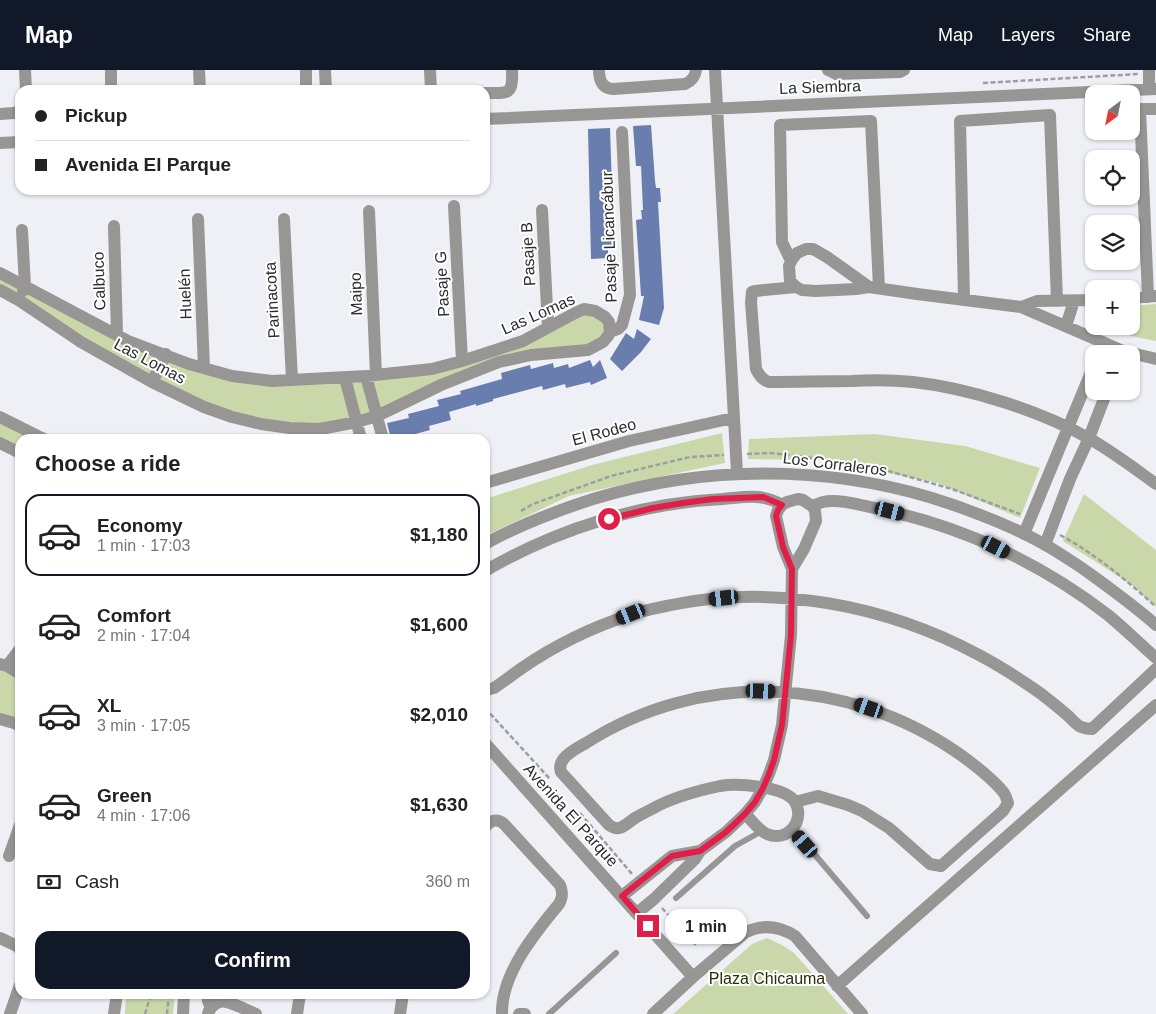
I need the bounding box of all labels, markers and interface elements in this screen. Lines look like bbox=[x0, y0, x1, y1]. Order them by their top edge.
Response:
text: Map bbox=[25, 21, 73, 48]
text: Map bbox=[938, 25, 973, 45]
text: Layers bbox=[1001, 25, 1055, 45]
text: Share bbox=[1083, 25, 1131, 45]
street label: La Siembra bbox=[779, 77, 861, 97]
north arrow bbox=[1085, 85, 1140, 140]
map controls bbox=[1085, 85, 1140, 400]
text: Pickup bbox=[65, 105, 127, 126]
button: locate bbox=[1085, 150, 1140, 205]
text: Avenida El Parque bbox=[65, 154, 231, 175]
street label: Pasaje Licancábur bbox=[598, 170, 620, 303]
button: layers bbox=[1085, 215, 1140, 270]
street label: Pasaje B bbox=[518, 222, 538, 286]
street label: Calbuco bbox=[89, 251, 109, 311]
street label: Pasaje G bbox=[432, 251, 452, 317]
street label: Parinacota bbox=[262, 261, 282, 339]
street label: Huelén bbox=[176, 268, 194, 320]
street label: Maipo bbox=[347, 272, 365, 316]
button: + bbox=[1085, 280, 1140, 335]
street label: Las Lomas bbox=[499, 290, 577, 338]
street label: Las Lomas bbox=[111, 335, 189, 387]
button: − bbox=[1085, 345, 1140, 400]
street label: El Rodeo bbox=[570, 415, 638, 449]
street label: Los Corraleros bbox=[782, 449, 888, 479]
text: Choose a ride bbox=[35, 451, 180, 476]
car bbox=[873, 500, 906, 522]
route start bbox=[598, 508, 620, 530]
icon: car bbox=[37, 513, 82, 558]
text: Economy bbox=[97, 515, 183, 536]
text: $1,180 bbox=[410, 524, 468, 545]
car bbox=[979, 534, 1012, 560]
text: 1 min · 17:03 bbox=[97, 537, 190, 554]
car bbox=[708, 589, 739, 607]
car bbox=[614, 601, 647, 627]
icon: car bbox=[37, 603, 82, 648]
text: Comfort bbox=[97, 605, 171, 626]
text: $1,600 bbox=[410, 614, 468, 635]
text: 2 min · 17:04 bbox=[97, 627, 190, 644]
car bbox=[745, 683, 776, 699]
icon: car bbox=[37, 693, 82, 738]
text: XL bbox=[97, 695, 121, 716]
car bbox=[852, 696, 885, 720]
text: $2,010 bbox=[410, 704, 468, 725]
text: 3 min · 17:05 bbox=[97, 717, 190, 734]
street label: Avenida El Parque bbox=[520, 760, 622, 870]
icon: car bbox=[37, 783, 82, 828]
text: Green bbox=[97, 785, 152, 806]
text: $1,630 bbox=[410, 794, 468, 815]
text: 4 min · 17:06 bbox=[97, 807, 190, 824]
car bbox=[789, 828, 820, 860]
icon: cash bbox=[35, 868, 63, 896]
text: Cash bbox=[75, 871, 119, 892]
text: 360 m bbox=[426, 873, 470, 890]
callout: 1 min bbox=[666, 908, 748, 944]
route end bbox=[637, 915, 659, 937]
text: 1 min bbox=[685, 918, 727, 935]
button: Confirm bbox=[35, 931, 470, 989]
park label: Plaza Chicauma bbox=[709, 970, 825, 987]

